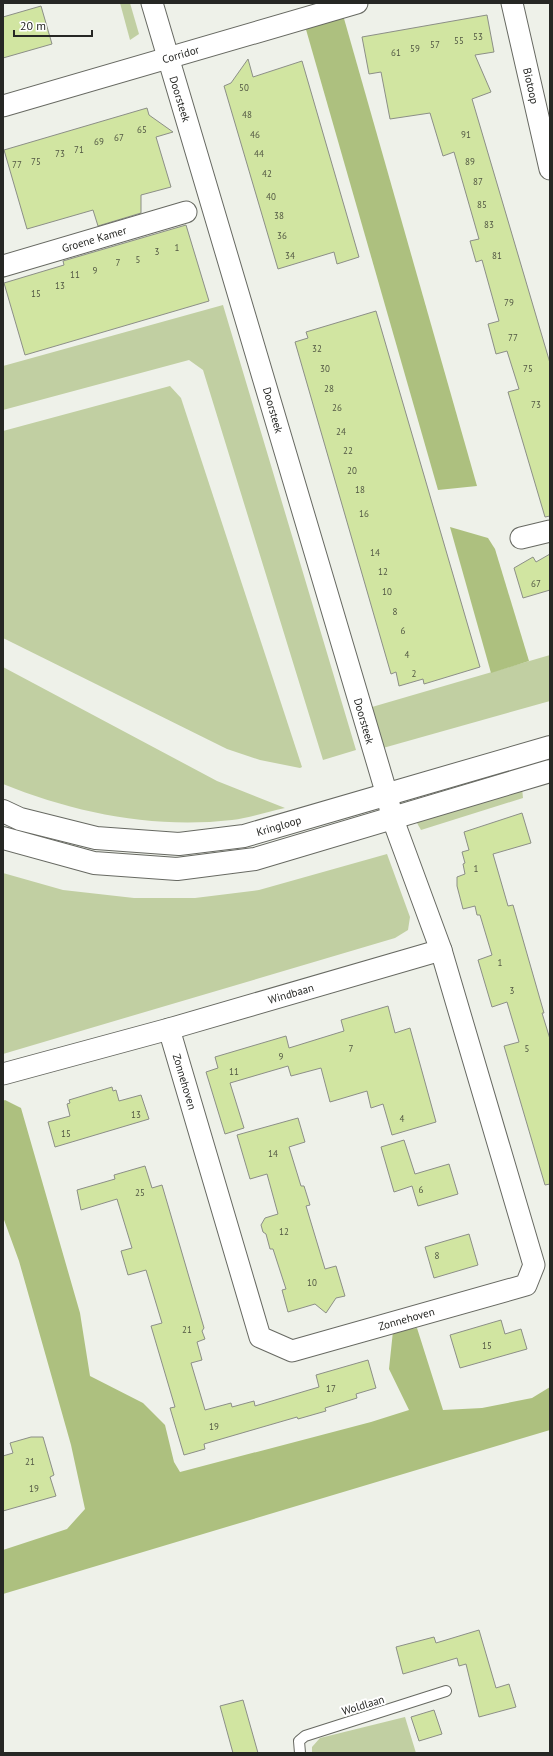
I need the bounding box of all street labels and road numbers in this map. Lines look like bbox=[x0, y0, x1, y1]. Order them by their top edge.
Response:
street label: Corridor bbox=[161, 42, 201, 66]
street label: Biotoop bbox=[520, 66, 542, 105]
street label: Doorsteek bbox=[166, 74, 194, 124]
street label: Groene Kamer bbox=[60, 223, 128, 255]
street label: Doorsteek bbox=[260, 385, 286, 435]
street label: Doorsteek bbox=[351, 696, 377, 746]
street label: Kringloop bbox=[255, 813, 303, 839]
street label: Windbaan bbox=[266, 980, 315, 1007]
street label: Zonnehoven bbox=[170, 1052, 199, 1111]
street label: Zonnehoven bbox=[377, 1304, 436, 1333]
street label: Woldlaan bbox=[340, 1692, 386, 1718]

